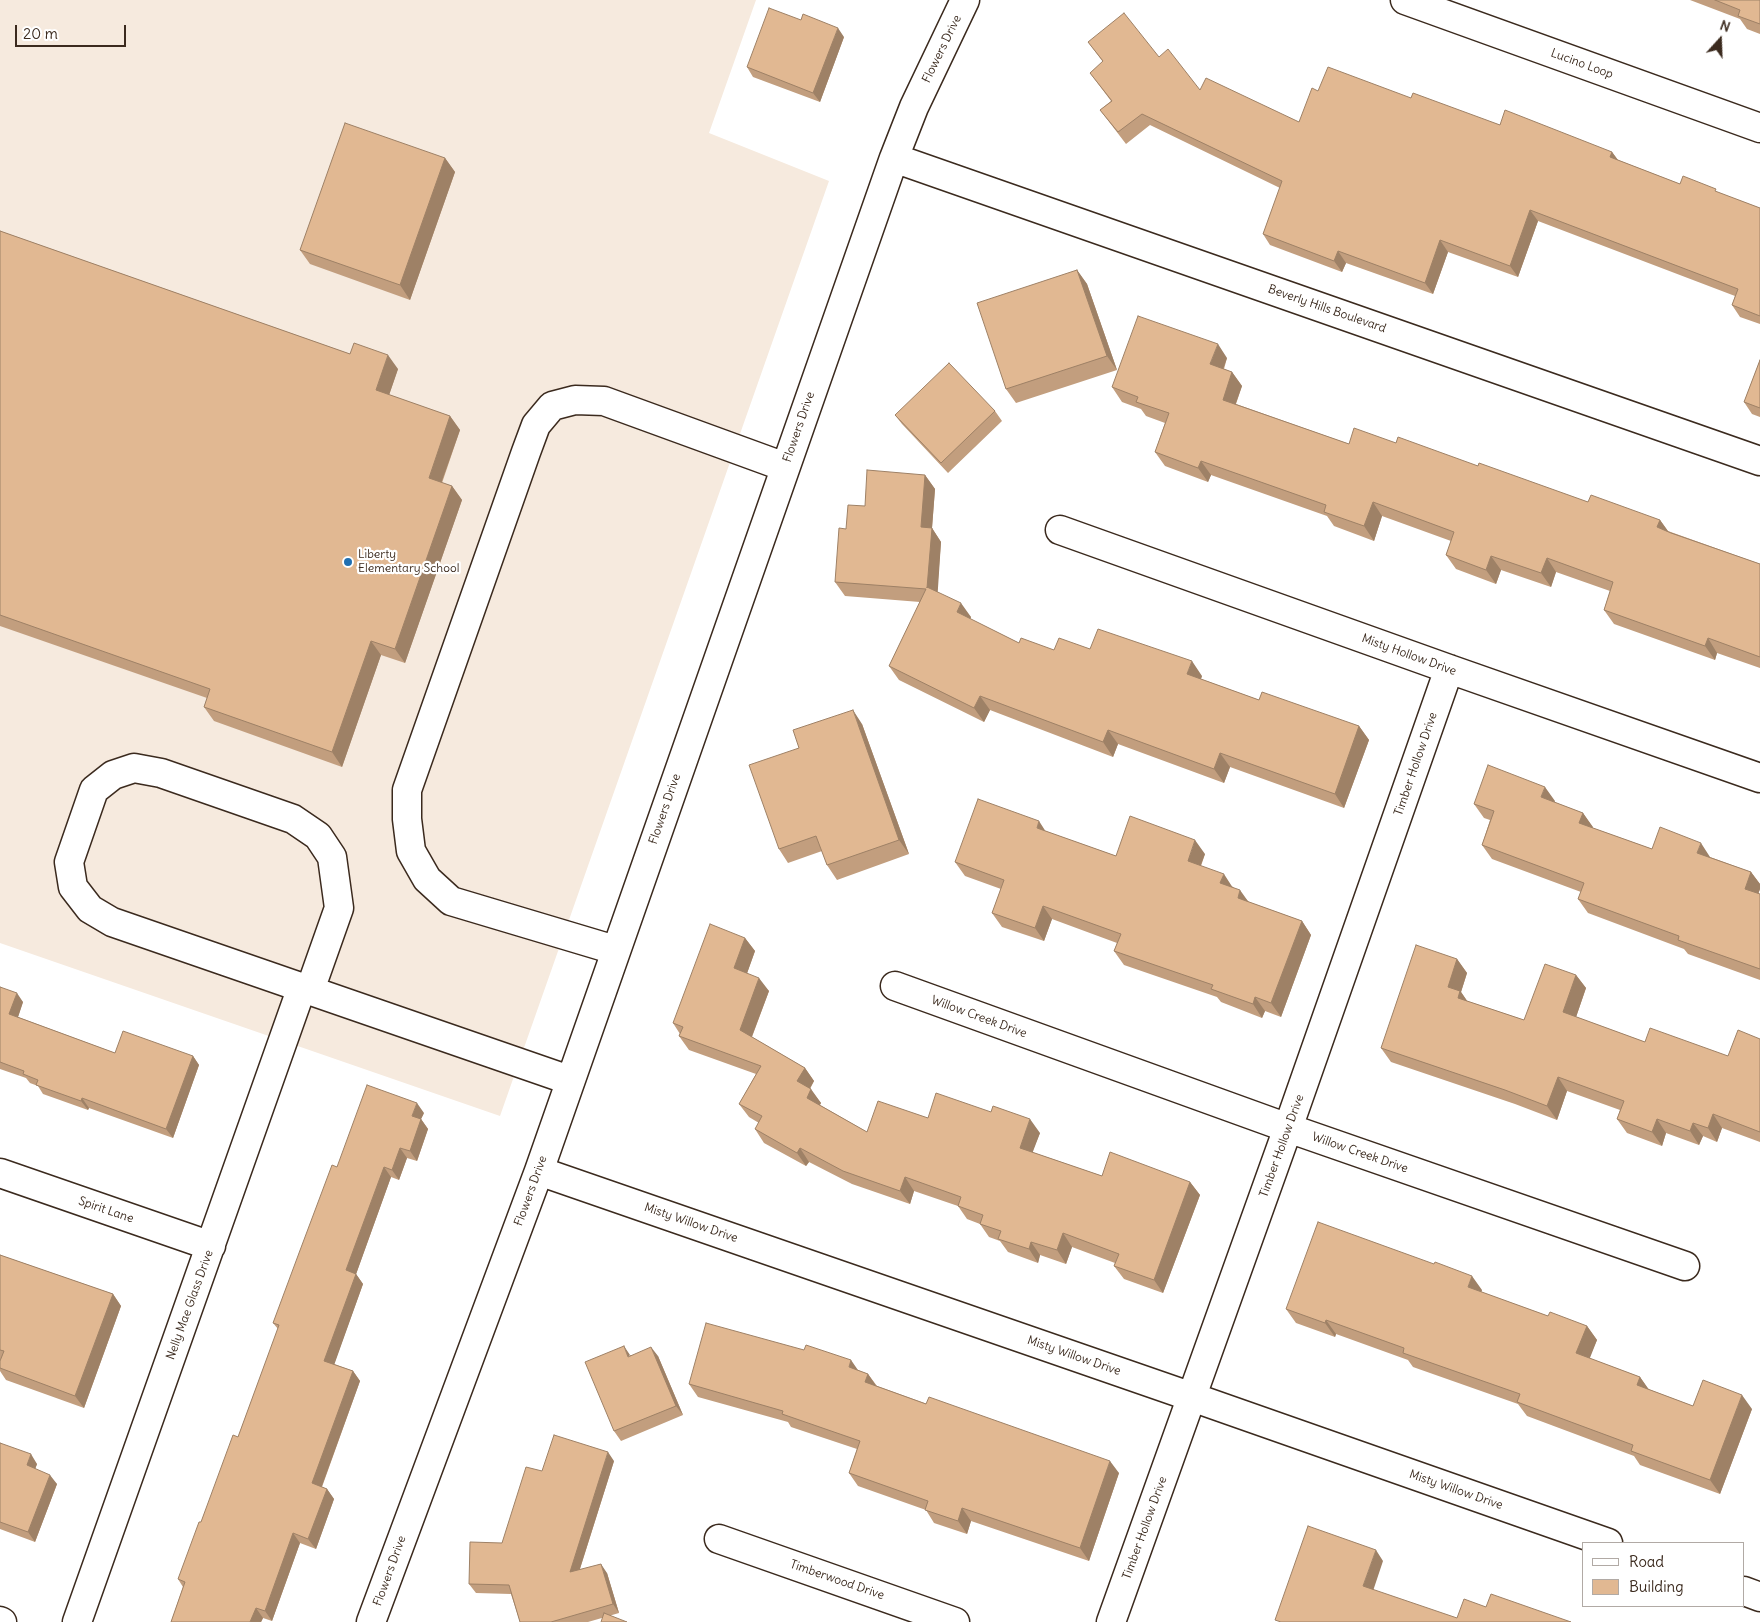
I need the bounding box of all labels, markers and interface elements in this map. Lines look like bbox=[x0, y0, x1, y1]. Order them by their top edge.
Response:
street label: Flowers Drive bbox=[919, 13, 965, 85]
scale bar bbox=[18, 15, 129, 47]
north arrow bbox=[1695, 15, 1745, 65]
text: N bbox=[1718, 16, 1733, 36]
text: 20 m bbox=[23, 24, 58, 43]
street label: Lucino Loop bbox=[1549, 46, 1615, 82]
street label: Beverly Hills Boulevard bbox=[1266, 282, 1388, 336]
street label: Flowers Drive bbox=[780, 390, 818, 464]
place label: Liberty Elementary School bbox=[358, 548, 459, 576]
marker: Liberty Elementary School bbox=[342, 556, 354, 568]
street label: Misty Hollow Drive bbox=[1360, 631, 1458, 679]
street label: Timber Hollow Drive bbox=[1392, 710, 1440, 818]
street label: Flowers Drive bbox=[646, 772, 684, 846]
street label: Willow Creek Drive bbox=[929, 993, 1029, 1041]
street label: Timber Hollow Drive bbox=[1257, 1093, 1307, 1199]
street label: Willow Creek Drive bbox=[1310, 1130, 1410, 1176]
street label: Flowers Drive bbox=[512, 1154, 550, 1228]
street label: Spirit Lane bbox=[77, 1194, 135, 1226]
street label: Misty Willow Drive bbox=[642, 1200, 740, 1246]
street label: Nelly Mae Glass Drive bbox=[163, 1248, 217, 1362]
street label: Misty Willow Drive bbox=[1025, 1333, 1123, 1379]
street label: Misty Willow Drive bbox=[1407, 1467, 1505, 1513]
street label: Timber Hollow Drive bbox=[1120, 1475, 1170, 1581]
street label: Flowers Drive bbox=[371, 1534, 409, 1608]
legend bbox=[1582, 1542, 1745, 1607]
text: Road bbox=[1629, 1552, 1664, 1571]
street label: Timberwood Drive bbox=[788, 1557, 886, 1603]
text: Building bbox=[1629, 1577, 1684, 1596]

